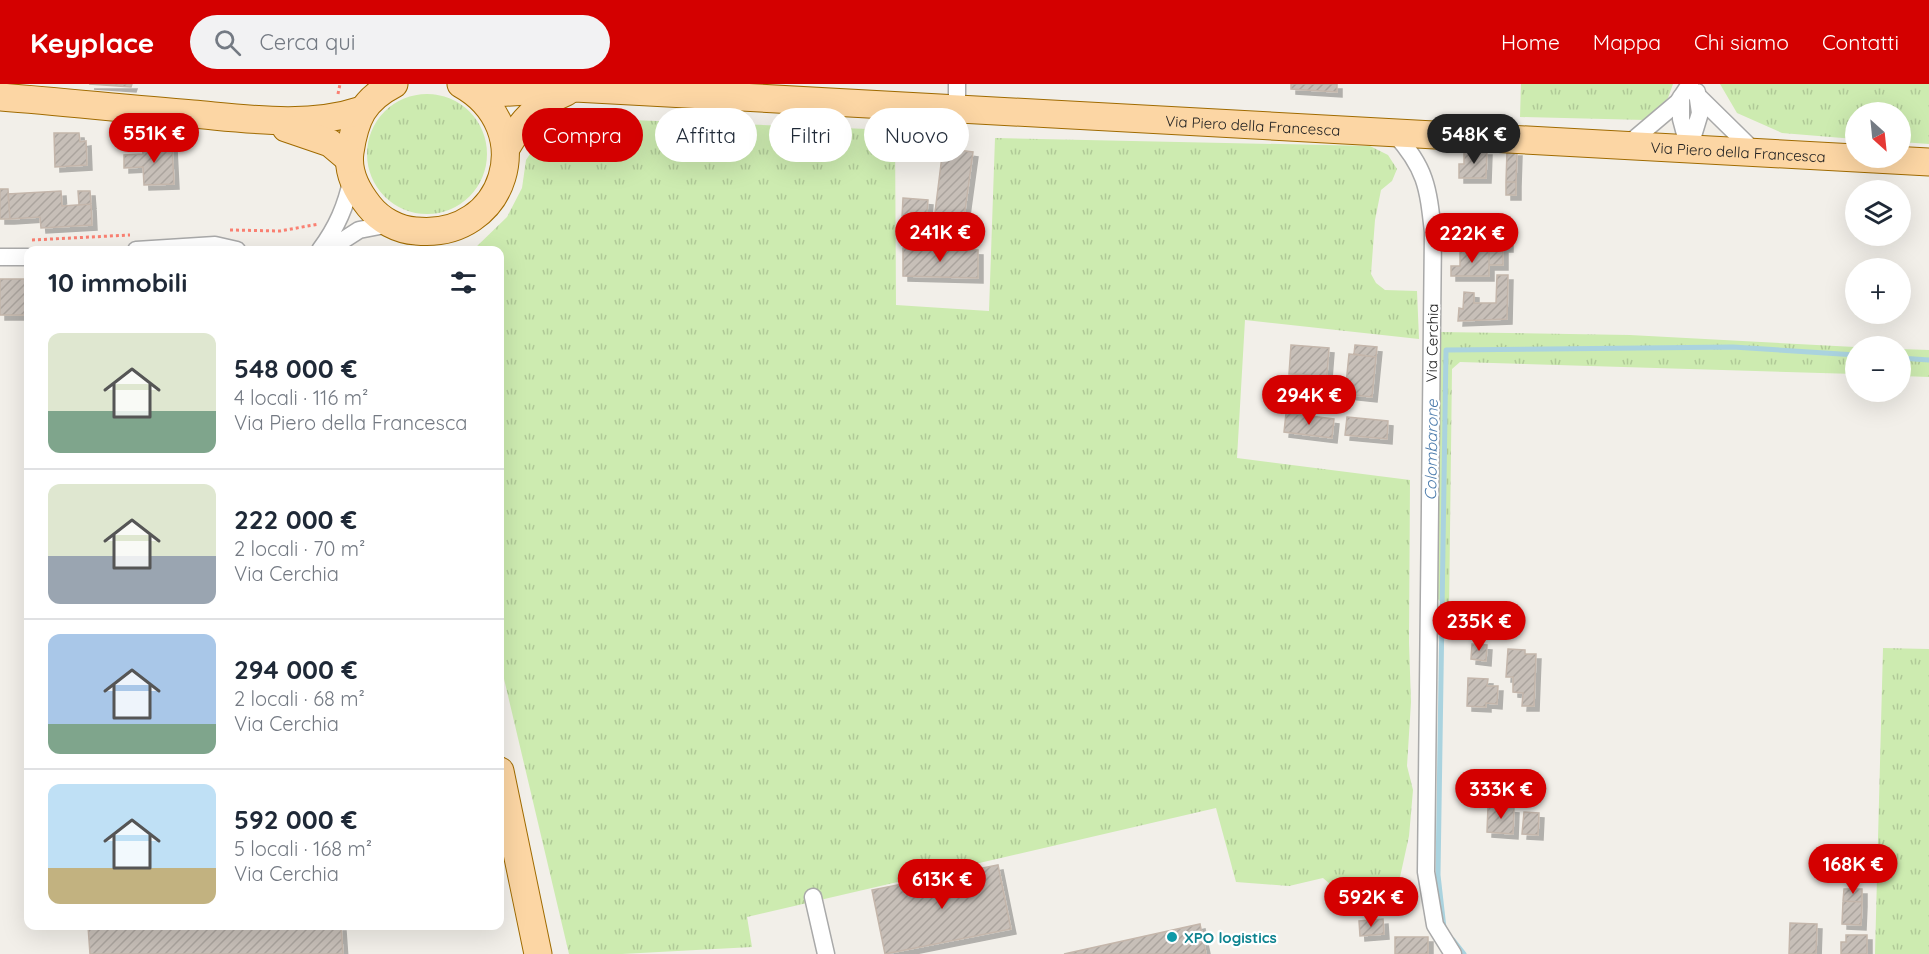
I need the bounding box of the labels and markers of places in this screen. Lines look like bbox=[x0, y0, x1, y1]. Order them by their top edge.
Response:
pin: 551K € bbox=[105, 113, 203, 164]
pin: 548K € bbox=[1425, 114, 1523, 165]
pin: 241K € bbox=[891, 212, 989, 263]
pin: 222K € bbox=[1423, 213, 1521, 264]
pin: 294K € bbox=[1260, 375, 1358, 426]
pin: 235K € bbox=[1430, 601, 1528, 652]
pin: 333K € bbox=[1452, 769, 1550, 820]
pin: 168K € bbox=[1804, 844, 1902, 895]
pin: 613K € bbox=[893, 859, 991, 910]
pin: 592K € bbox=[1322, 877, 1420, 928]
place label: XPO logistics bbox=[1184, 928, 1277, 947]
marker: XPO logistics bbox=[1165, 930, 1179, 944]

